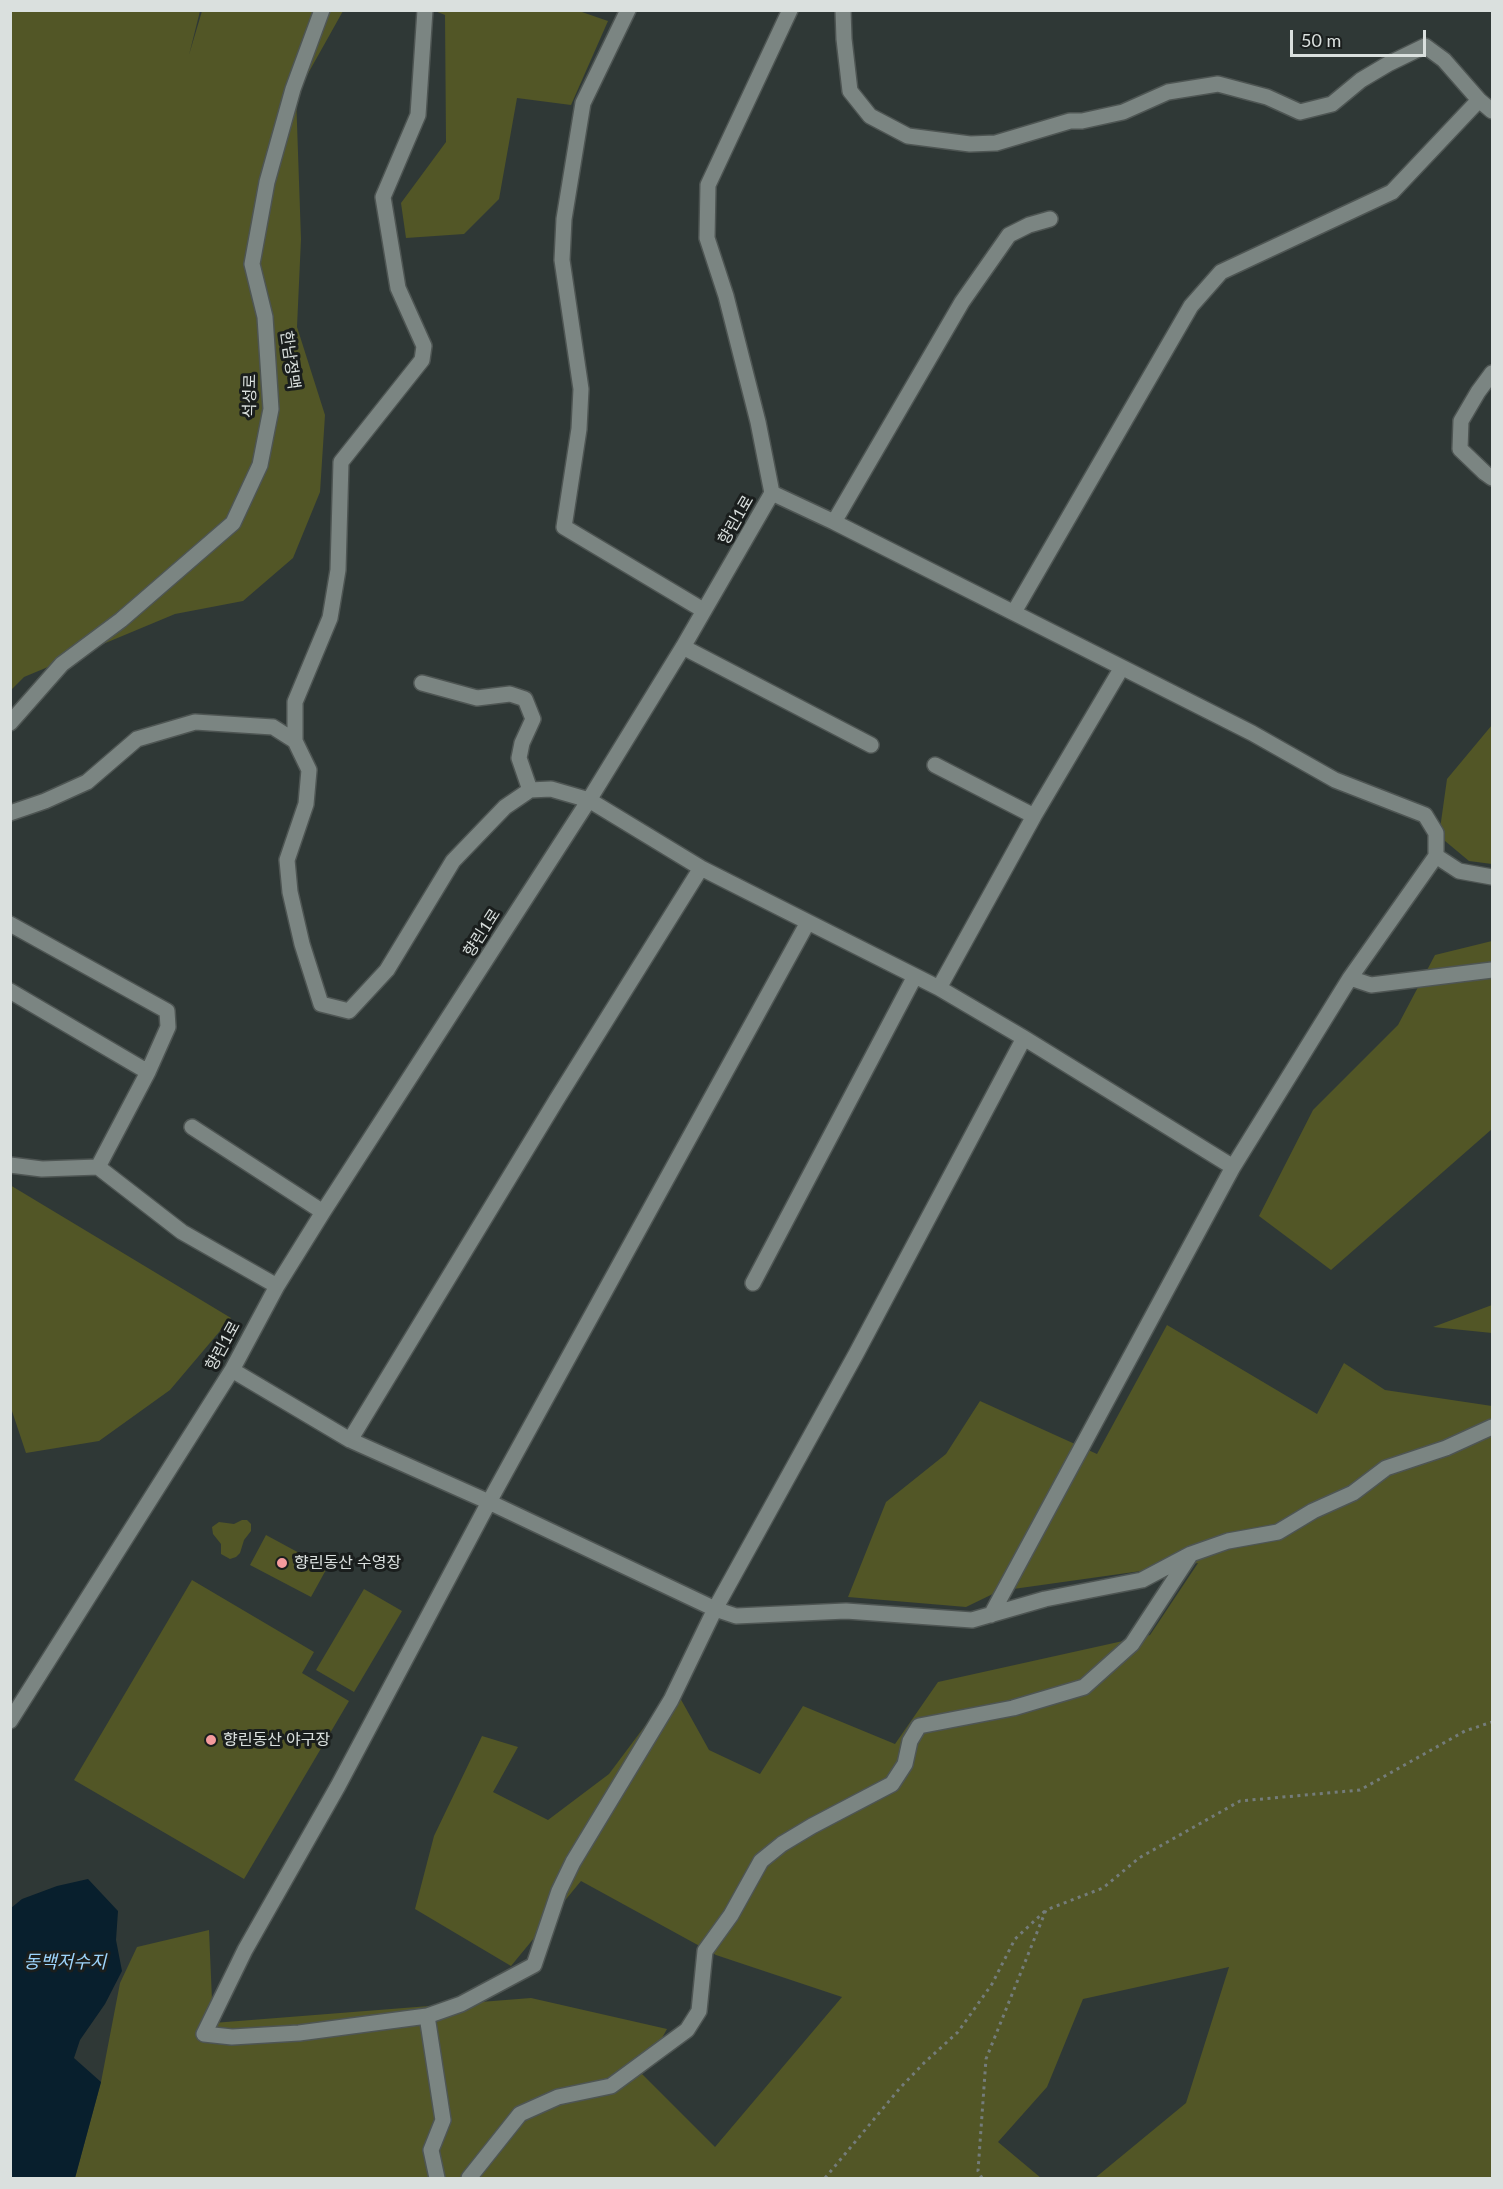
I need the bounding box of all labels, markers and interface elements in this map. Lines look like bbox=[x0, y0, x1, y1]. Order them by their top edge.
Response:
scale bar bbox=[1293, 18, 1430, 56]
text: 50 m bbox=[1301, 29, 1341, 51]
street label: 한남정맥 bbox=[276, 330, 304, 390]
street label: 석성로 bbox=[240, 374, 260, 418]
street label: 향린1로 bbox=[714, 492, 758, 548]
street label: 향린1로 bbox=[459, 905, 505, 961]
street label: 향린1로 bbox=[202, 1318, 244, 1374]
place label: 향린동산 수영장 bbox=[294, 1553, 401, 1573]
marker: 향린동산 수영장 bbox=[275, 1556, 289, 1570]
place label: 향린동산 야구장 bbox=[223, 1730, 330, 1750]
marker: 향린동산 야구장 bbox=[204, 1733, 218, 1747]
water label: 동백저수지 bbox=[24, 1951, 106, 1973]

